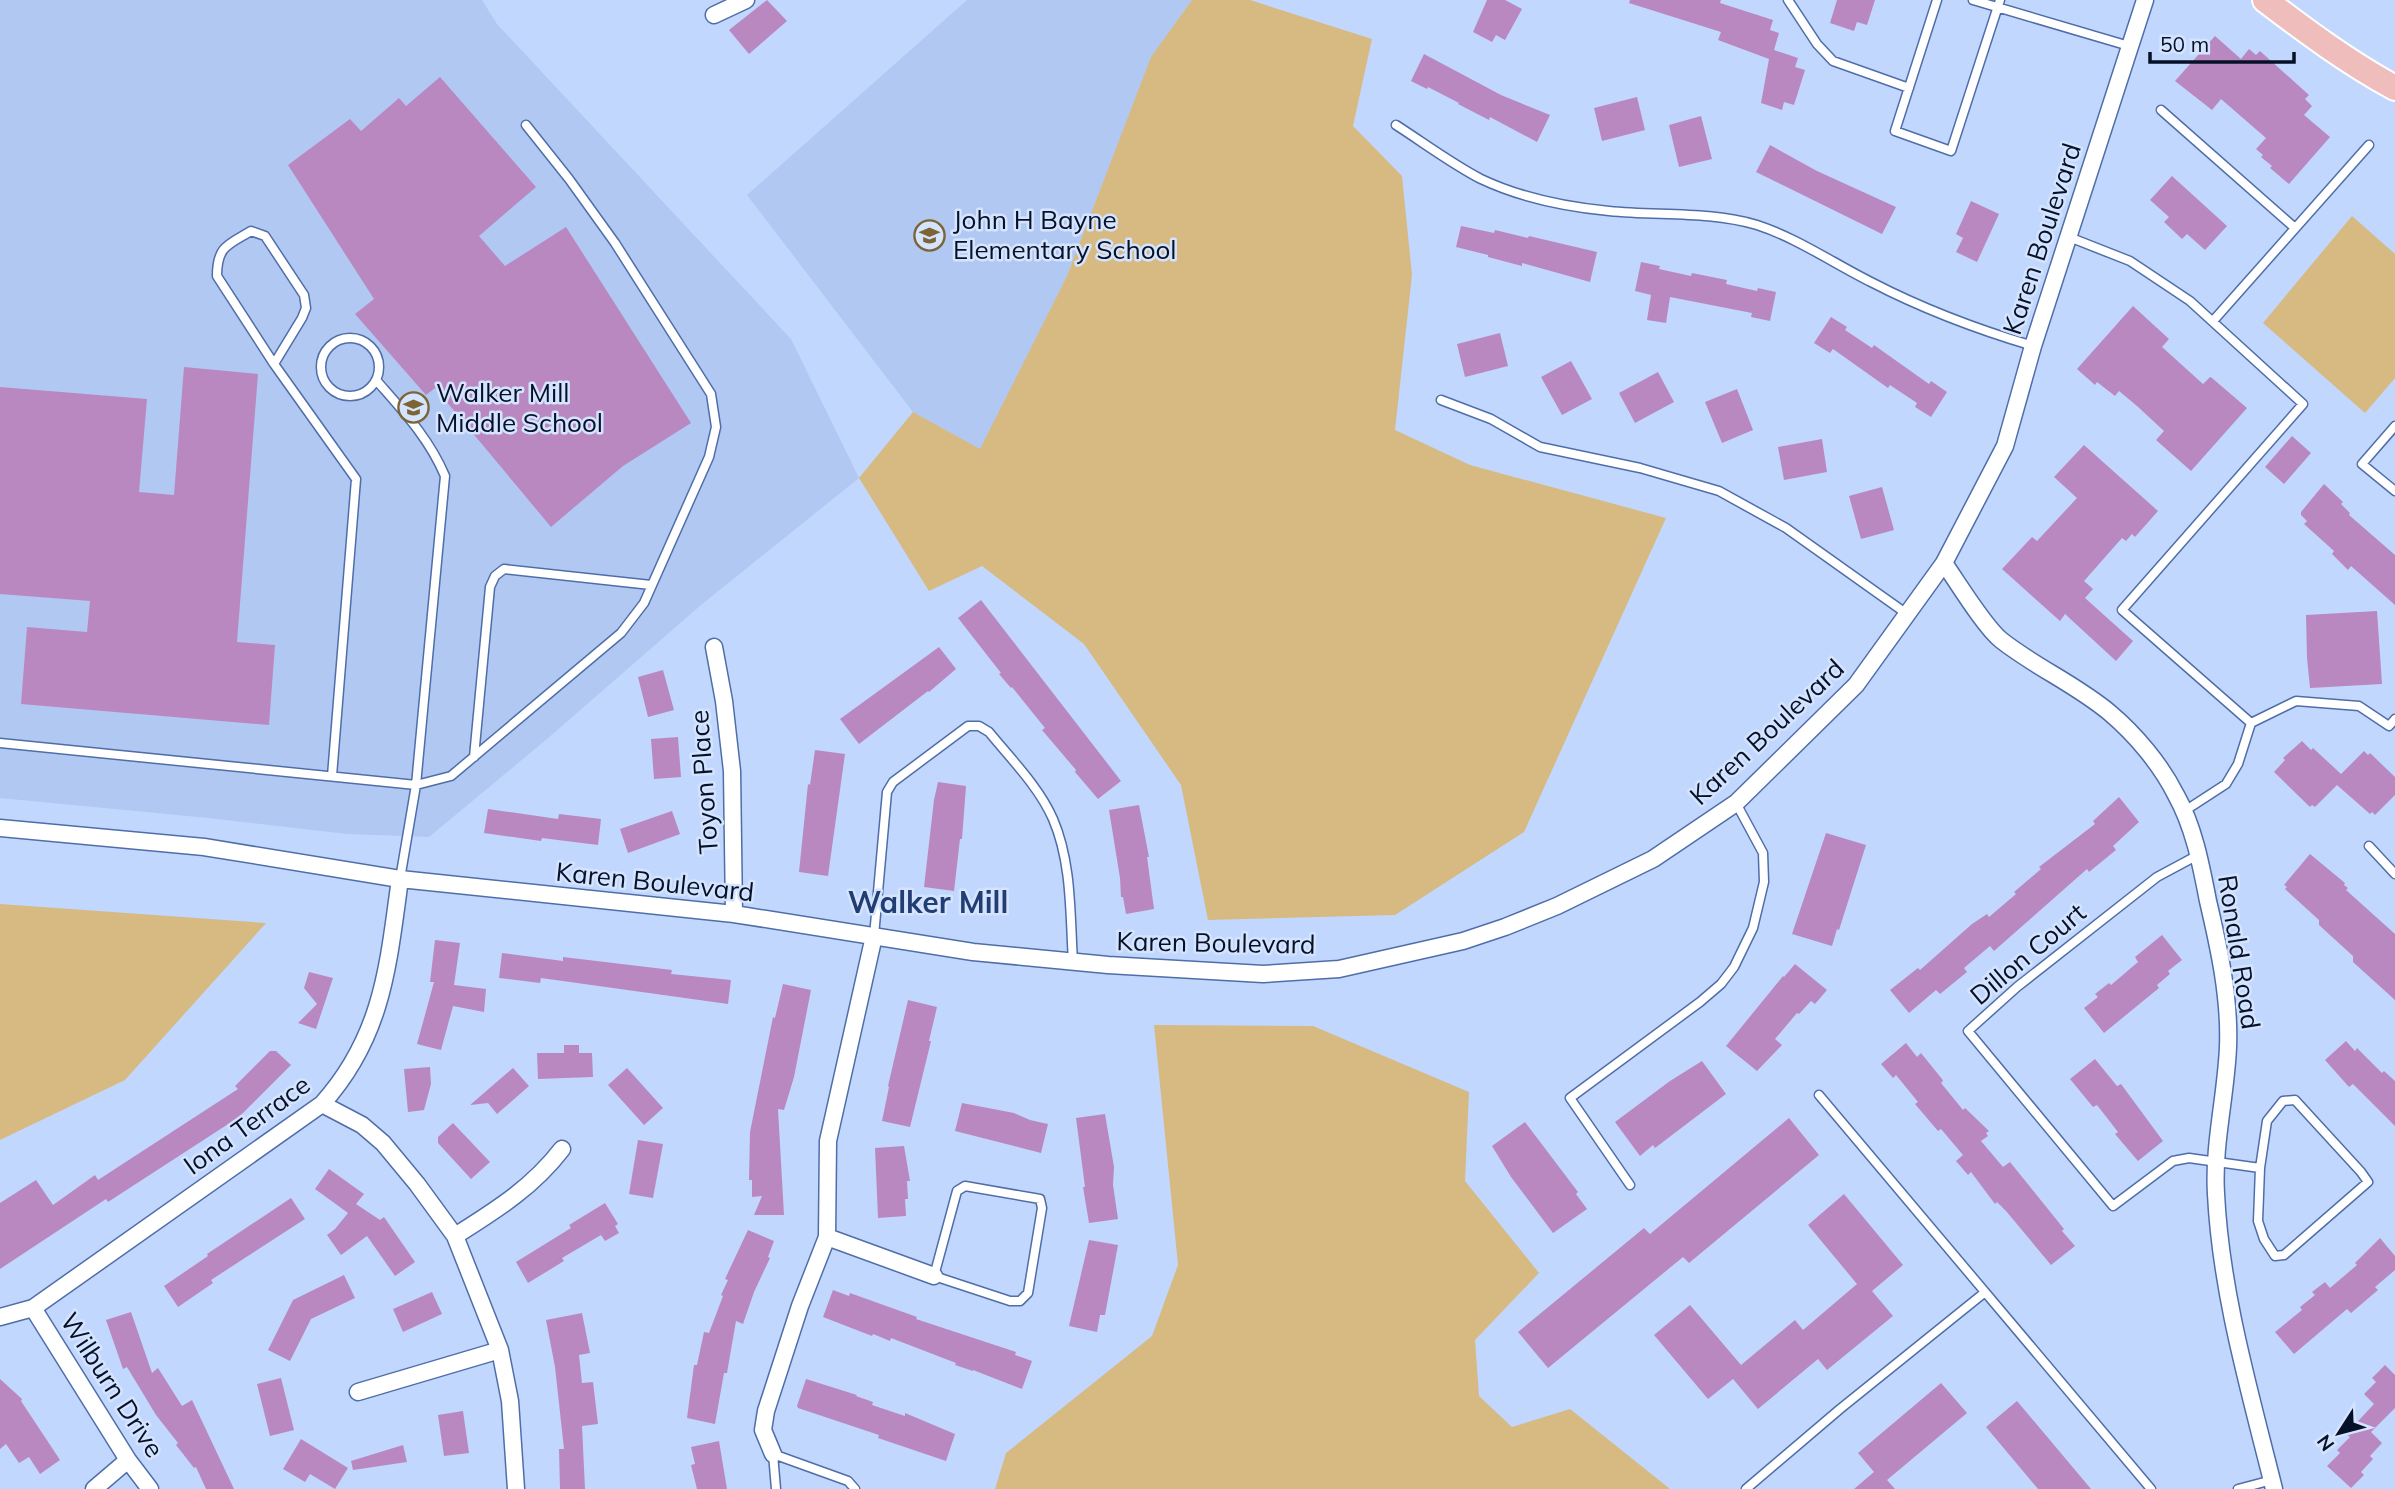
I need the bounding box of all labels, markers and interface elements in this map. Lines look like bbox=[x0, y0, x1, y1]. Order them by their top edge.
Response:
scale bar bbox=[2150, 21, 2294, 65]
text: 50 m bbox=[2160, 31, 2209, 57]
street label: Karen Boulevard bbox=[1995, 139, 2088, 339]
place label: John H Bayne Elementary School bbox=[953, 203, 1177, 266]
school or university icon: John H Bayne Elementary School bbox=[913, 218, 947, 252]
place label: Walker Mill Middle School bbox=[436, 376, 603, 439]
school or university icon: Walker Mill Middle School bbox=[396, 391, 430, 425]
street label: Karen Boulevard bbox=[1683, 652, 1851, 812]
street label: Toyon Place bbox=[682, 709, 725, 855]
street label: Karen Boulevard bbox=[554, 855, 756, 908]
street label: Ronald Road bbox=[2211, 872, 2268, 1031]
district label: Walker Mill bbox=[848, 883, 1008, 921]
street label: Dillon Court bbox=[1963, 896, 2092, 1012]
street label: Karen Boulevard bbox=[1116, 924, 1316, 961]
street label: Iona Terrace bbox=[177, 1068, 316, 1181]
street label: Wilburn Drive bbox=[53, 1306, 172, 1463]
north arrow bbox=[2304, 1398, 2374, 1468]
text: N bbox=[2311, 1430, 2339, 1456]

